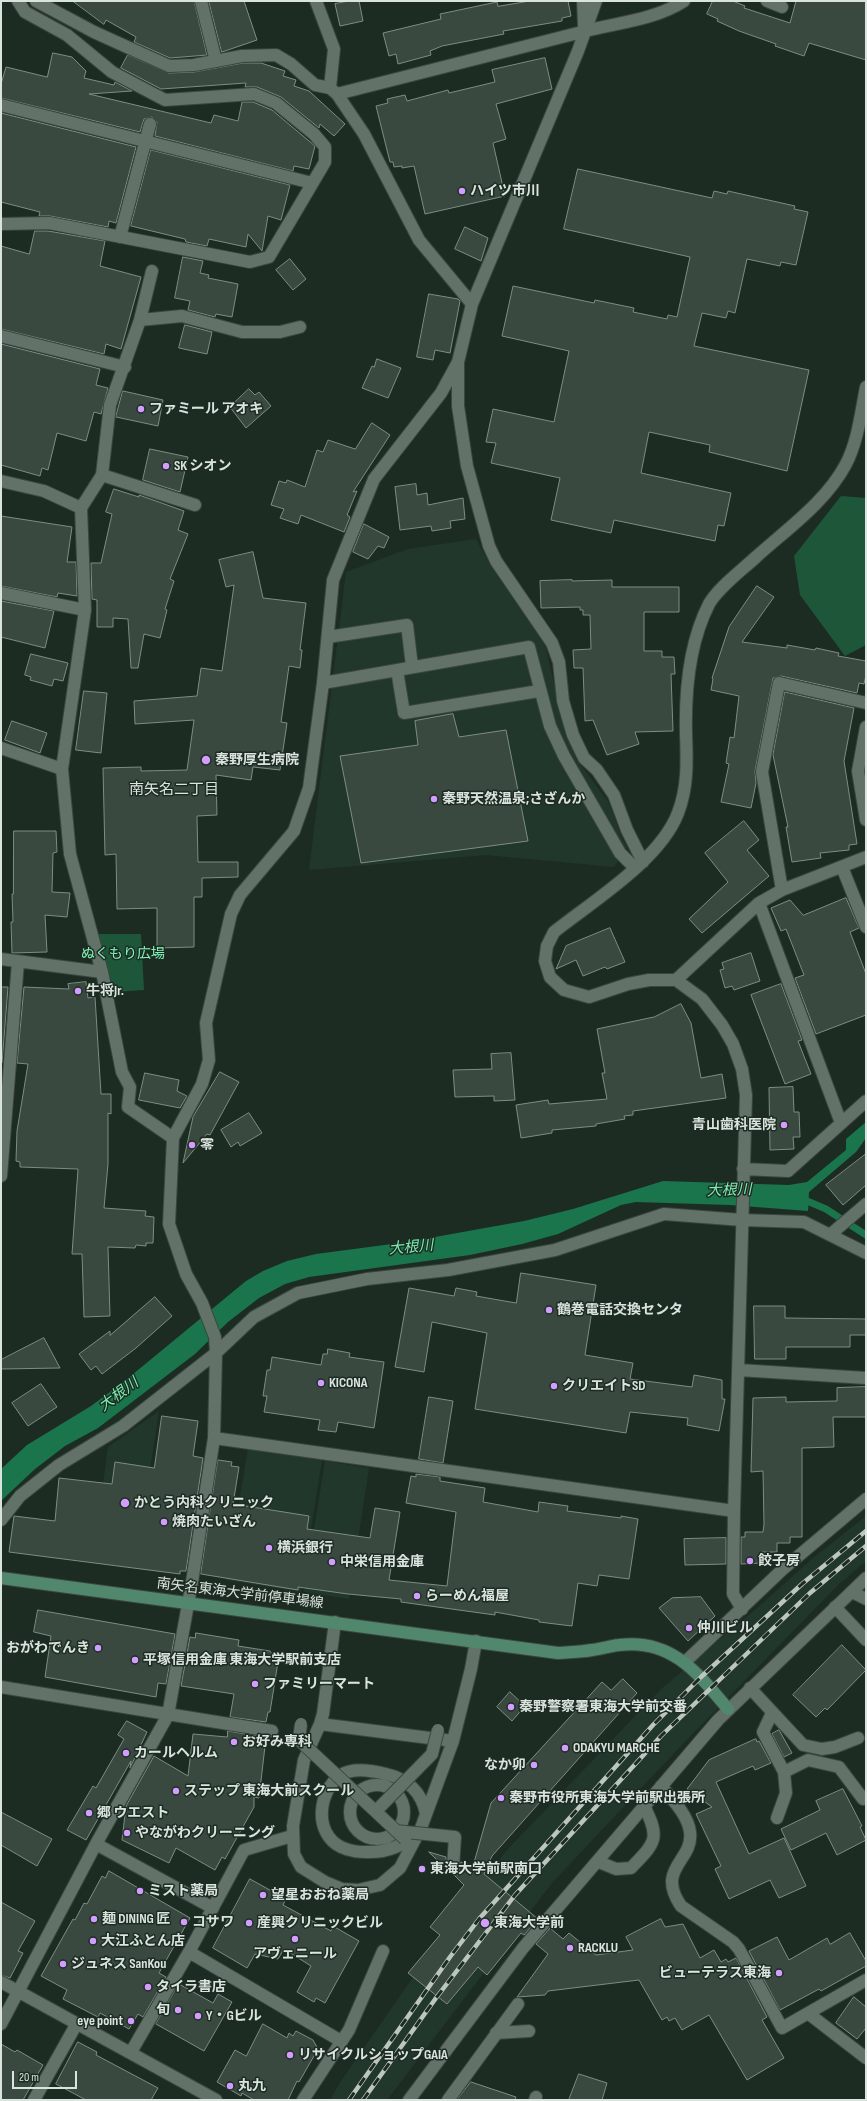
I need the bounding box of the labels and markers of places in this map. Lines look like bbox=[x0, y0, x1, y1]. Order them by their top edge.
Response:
place label: ハイツ市川 bbox=[470, 183, 540, 199]
marker: ハイツ市川 bbox=[457, 186, 467, 196]
place label: ファミール アオキ bbox=[149, 401, 263, 417]
marker: ファミール アオキ bbox=[136, 404, 146, 414]
place label: SK シオン bbox=[174, 458, 231, 474]
marker: SK シオン bbox=[161, 461, 171, 471]
place label: 秦野厚生病院 bbox=[215, 752, 299, 768]
marker: 秦野厚生病院 bbox=[200, 754, 212, 766]
place label: 秦野天然温泉;さざんか bbox=[442, 791, 585, 807]
marker: 秦野天然温泉;さざんか bbox=[429, 794, 439, 804]
place label: 牛将Jr. bbox=[86, 983, 124, 999]
marker: 牛将Jr. bbox=[73, 986, 83, 996]
place label: 青山歯科医院 bbox=[692, 1117, 776, 1133]
marker: 青山歯科医院 bbox=[779, 1120, 789, 1130]
place label: 零 bbox=[200, 1137, 214, 1153]
marker: 零 bbox=[187, 1140, 197, 1150]
place label: 鶴巻電話交換センタ bbox=[557, 1302, 683, 1318]
marker: 鶴巻電話交換センタ bbox=[544, 1305, 554, 1315]
place label: KICONA bbox=[329, 1375, 367, 1391]
marker: KICONA bbox=[316, 1378, 326, 1388]
place label: クリエイトSD bbox=[562, 1378, 646, 1394]
marker: クリエイトSD bbox=[549, 1381, 559, 1391]
place label: かとう内科クリニック bbox=[134, 1495, 274, 1511]
marker: かとう内科クリニック bbox=[119, 1497, 131, 1509]
place label: 焼肉たいざん bbox=[172, 1514, 256, 1530]
marker: 焼肉たいざん bbox=[159, 1517, 169, 1527]
place label: 横浜銀行 bbox=[277, 1540, 333, 1556]
marker: 横浜銀行 bbox=[264, 1543, 274, 1553]
place label: 餃子房 bbox=[758, 1553, 800, 1569]
place label: 中栄信用金庫 bbox=[340, 1554, 424, 1570]
marker: 餃子房 bbox=[745, 1556, 755, 1566]
marker: 中栄信用金庫 bbox=[327, 1557, 337, 1567]
place label: らーめん福屋 bbox=[425, 1588, 509, 1604]
marker: らーめん福屋 bbox=[412, 1591, 422, 1601]
place label: 仲川ビル bbox=[697, 1620, 753, 1636]
marker: 仲川ビル bbox=[684, 1623, 694, 1633]
place label: おがわでんき bbox=[6, 1640, 90, 1656]
marker: おがわでんき bbox=[93, 1643, 103, 1653]
place label: 平塚信用金庫 東海大学駅前支店 bbox=[143, 1652, 341, 1668]
marker: 平塚信用金庫 東海大学駅前支店 bbox=[130, 1655, 140, 1665]
place label: ファミリーマート bbox=[263, 1676, 375, 1692]
marker: ファミリーマート bbox=[250, 1679, 260, 1689]
place label: 秦野警察署東海大学前交番 bbox=[519, 1699, 687, 1715]
marker: 秦野警察署東海大学前交番 bbox=[506, 1702, 516, 1712]
place label: お好み専科 bbox=[242, 1734, 312, 1750]
marker: お好み専科 bbox=[229, 1737, 239, 1747]
place label: ODAKYU MARCHE bbox=[573, 1740, 660, 1756]
marker: ODAKYU MARCHE bbox=[560, 1743, 570, 1753]
place label: カールヘルム bbox=[134, 1745, 218, 1761]
marker: カールヘルム bbox=[121, 1748, 131, 1758]
place label: なか卯 bbox=[484, 1757, 526, 1773]
marker: なか卯 bbox=[529, 1760, 539, 1770]
place label: ステップ 東海大前スクール bbox=[184, 1783, 354, 1799]
marker: ステップ 東海大前スクール bbox=[171, 1786, 181, 1796]
place label: 秦野市役所東海大学前駅出張所 bbox=[509, 1790, 705, 1806]
marker: 秦野市役所東海大学前駅出張所 bbox=[496, 1793, 506, 1803]
place label: 郷 ウエスト bbox=[97, 1805, 169, 1821]
marker: 郷 ウエスト bbox=[84, 1808, 94, 1818]
place label: やながわクリーニング bbox=[135, 1825, 275, 1841]
marker: やながわクリーニング bbox=[122, 1828, 132, 1838]
place label: 東海大学前駅南口 bbox=[430, 1861, 542, 1877]
marker: 東海大学前駅南口 bbox=[417, 1864, 427, 1874]
place label: ミスト薬局 bbox=[148, 1883, 218, 1899]
marker: ミスト薬局 bbox=[135, 1886, 145, 1896]
place label: 望星おおね薬局 bbox=[271, 1887, 369, 1903]
marker: 望星おおね薬局 bbox=[258, 1890, 268, 1900]
place label: 麺 DINING 匠 bbox=[102, 1911, 170, 1927]
marker: 麺 DINING 匠 bbox=[89, 1914, 99, 1924]
place label: コサワ bbox=[192, 1914, 234, 1930]
place label: 産興クリニックビル bbox=[257, 1915, 383, 1931]
place label: 東海大学前 bbox=[494, 1915, 564, 1931]
marker: コサワ bbox=[179, 1917, 189, 1927]
marker: 東海大学前 bbox=[479, 1917, 491, 1929]
marker: 産興クリニックビル bbox=[244, 1918, 254, 1928]
place label: 大江ふとん店 bbox=[101, 1933, 185, 1949]
marker: アヴェニール bbox=[290, 1934, 300, 1944]
marker: 大江ふとん店 bbox=[88, 1936, 98, 1946]
place label: RACKLU bbox=[578, 1940, 618, 1956]
marker: RACKLU bbox=[565, 1943, 575, 1953]
place label: アヴェニール bbox=[253, 1946, 337, 1962]
place label: ジュネス SanKou bbox=[71, 1956, 166, 1972]
marker: ジュネス SanKou bbox=[58, 1959, 68, 1969]
place label: ビューテラス東海 bbox=[659, 1965, 771, 1981]
marker: ビューテラス東海 bbox=[774, 1968, 784, 1978]
place label: タイラ書店 bbox=[156, 1979, 226, 1995]
marker: タイラ書店 bbox=[143, 1982, 153, 1992]
place label: 旬 bbox=[156, 2002, 170, 2018]
marker: 旬 bbox=[173, 2005, 183, 2015]
place label: Y・Gビル bbox=[206, 2008, 262, 2024]
marker: Y・Gビル bbox=[193, 2011, 203, 2021]
place label: eye point bbox=[77, 2013, 123, 2029]
marker: eye point bbox=[126, 2016, 136, 2026]
place label: リサイクルショップGAIA bbox=[298, 2047, 448, 2063]
marker: リサイクルショップGAIA bbox=[285, 2050, 295, 2060]
place label: 丸九 bbox=[238, 2078, 266, 2094]
marker: 丸九 bbox=[225, 2081, 235, 2091]

